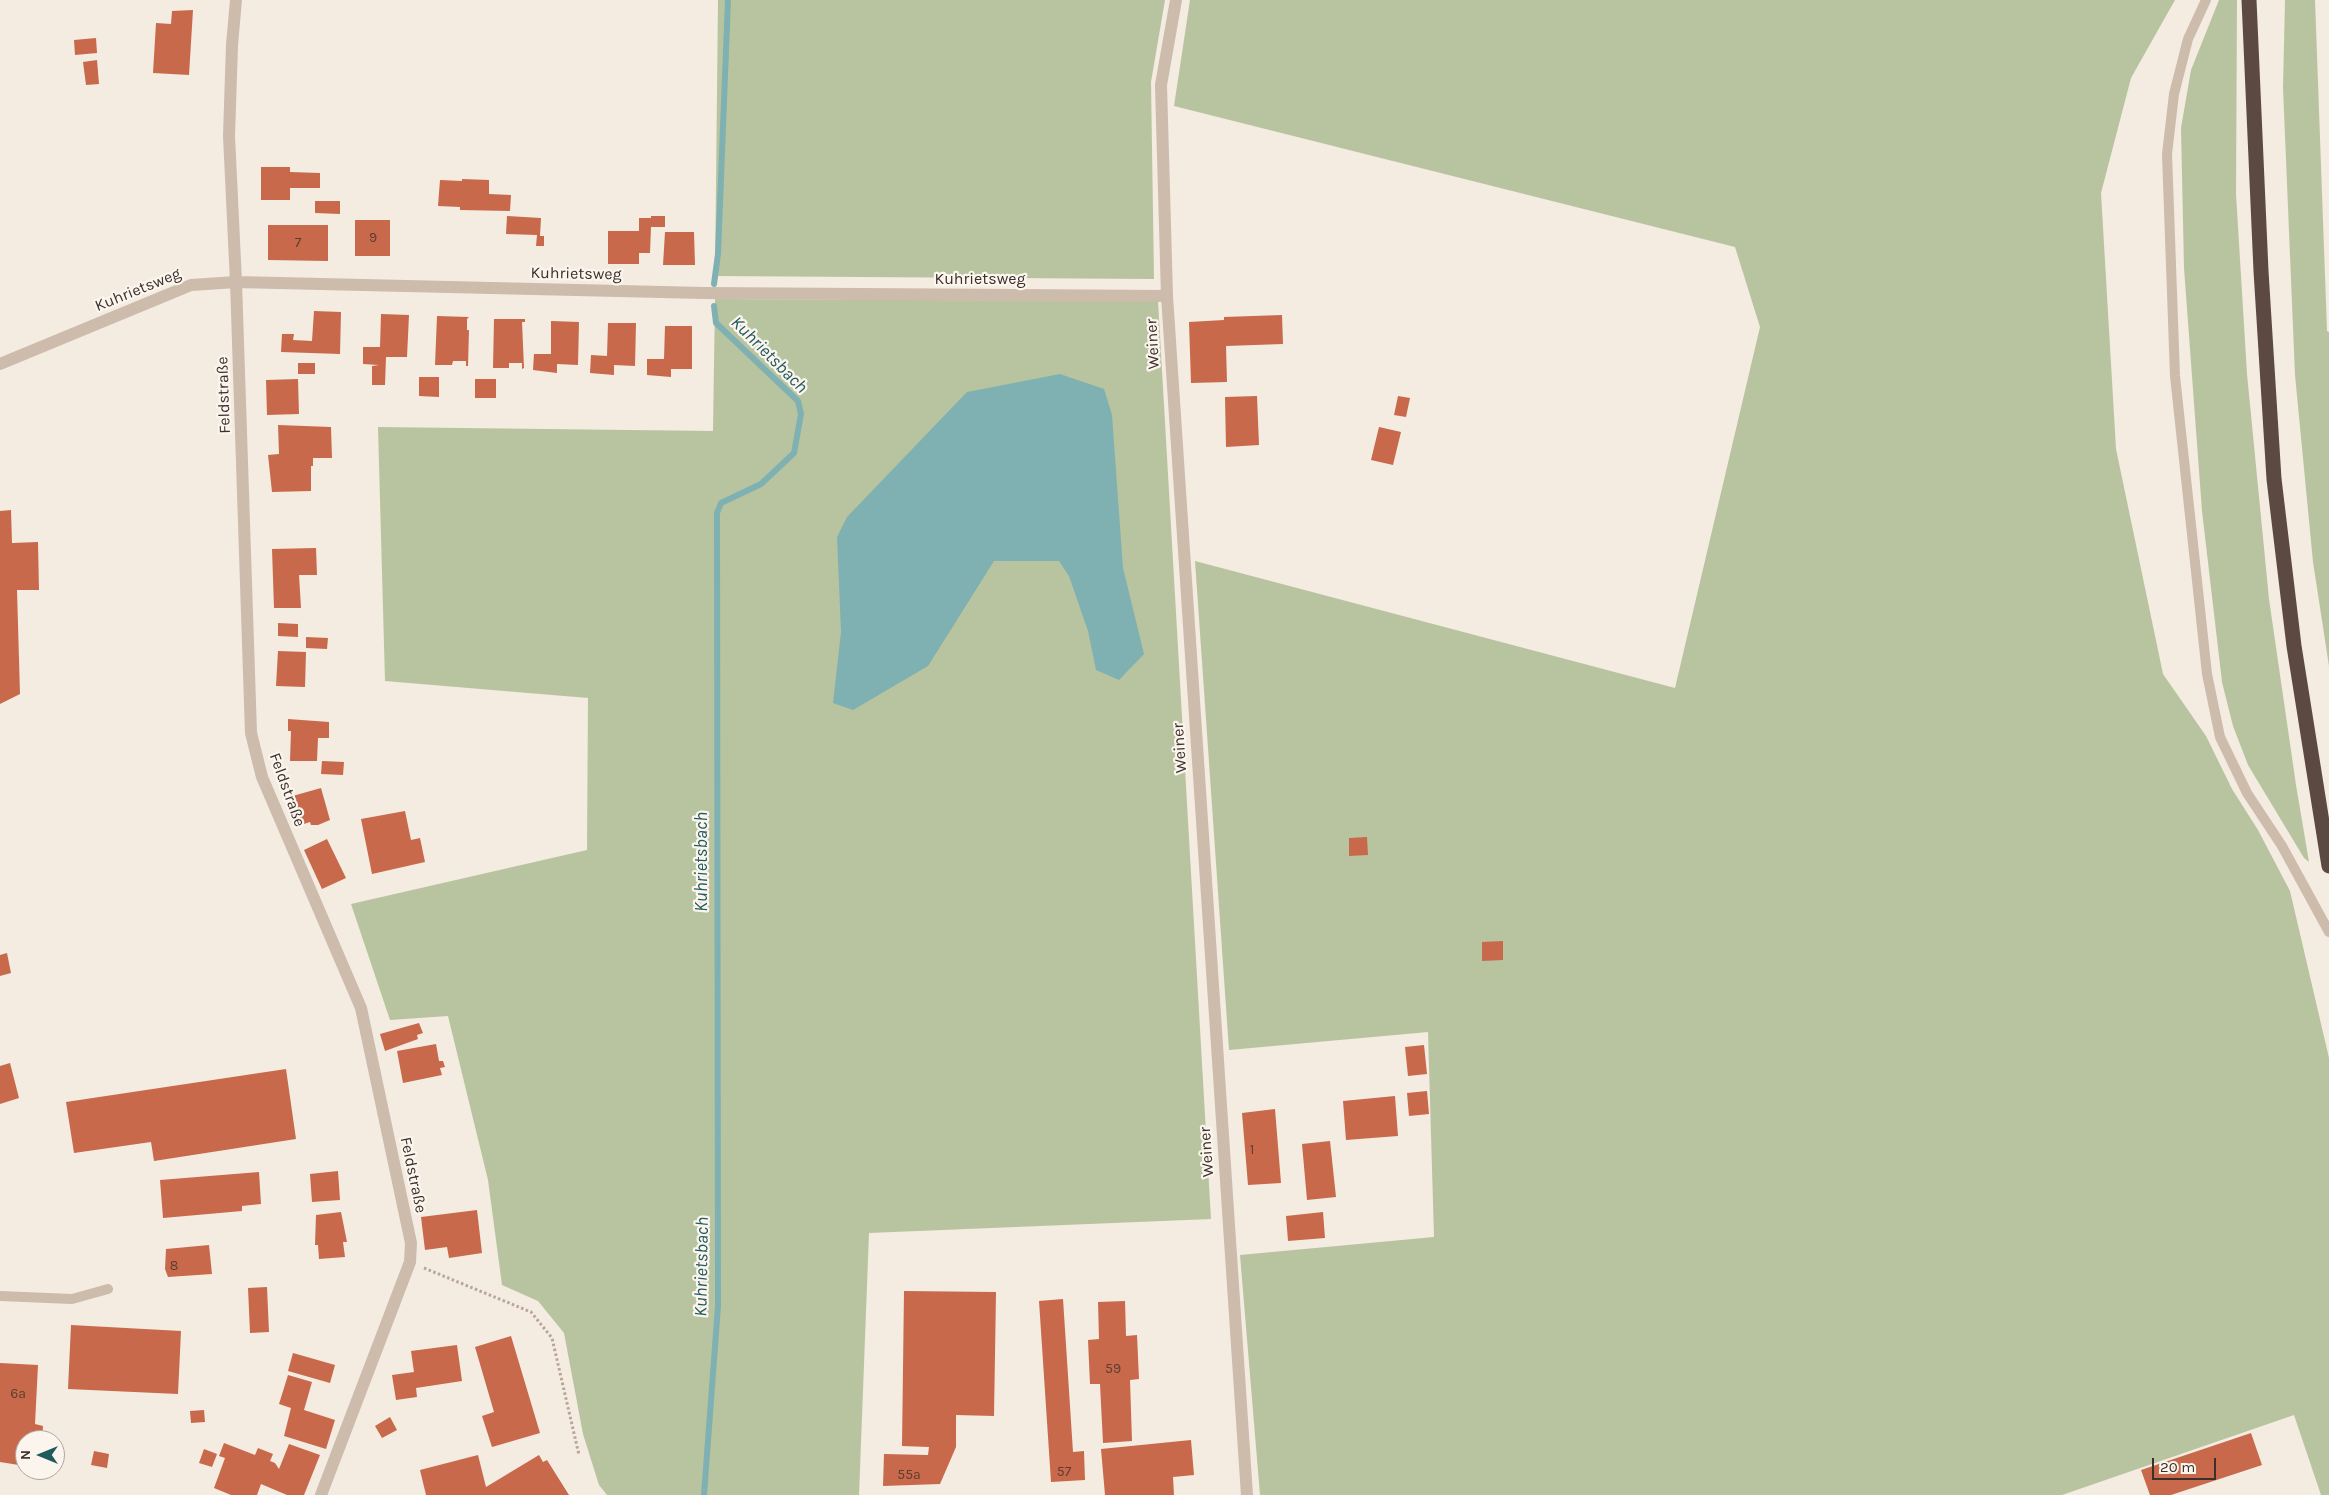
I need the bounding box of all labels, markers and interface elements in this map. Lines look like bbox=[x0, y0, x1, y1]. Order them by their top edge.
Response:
house number: 9 bbox=[369, 230, 377, 246]
house number: 7 bbox=[295, 235, 301, 251]
street label: Kuhrietsweg bbox=[92, 264, 184, 316]
street label: Kuhrietsweg bbox=[530, 264, 622, 284]
street label: Kuhrietsweg bbox=[934, 269, 1026, 289]
water label: Kuhrietsbach bbox=[726, 312, 812, 398]
street label: Weiner bbox=[1142, 318, 1164, 370]
street label: Feldstraße bbox=[213, 356, 235, 434]
street label: Weiner bbox=[1169, 722, 1191, 774]
street label: Feldstraße bbox=[265, 750, 309, 830]
water label: Kuhrietsbach bbox=[691, 812, 713, 912]
street label: Weiner bbox=[1196, 1126, 1218, 1178]
street label: Feldstraße bbox=[396, 1135, 430, 1215]
house number: 1 bbox=[1250, 1142, 1254, 1158]
water label: Kuhrietsbach bbox=[690, 1217, 714, 1317]
house number: 8 bbox=[170, 1258, 178, 1274]
house number: 59 bbox=[1105, 1361, 1121, 1377]
house number: 6a bbox=[10, 1386, 26, 1402]
north arrow bbox=[15, 1430, 65, 1480]
scale bar bbox=[2154, 1448, 2218, 1480]
text: N bbox=[17, 1450, 34, 1460]
text: 20 m bbox=[2160, 1458, 2195, 1476]
house number: 57 bbox=[1057, 1464, 1071, 1480]
house number: 55a bbox=[897, 1467, 921, 1483]

